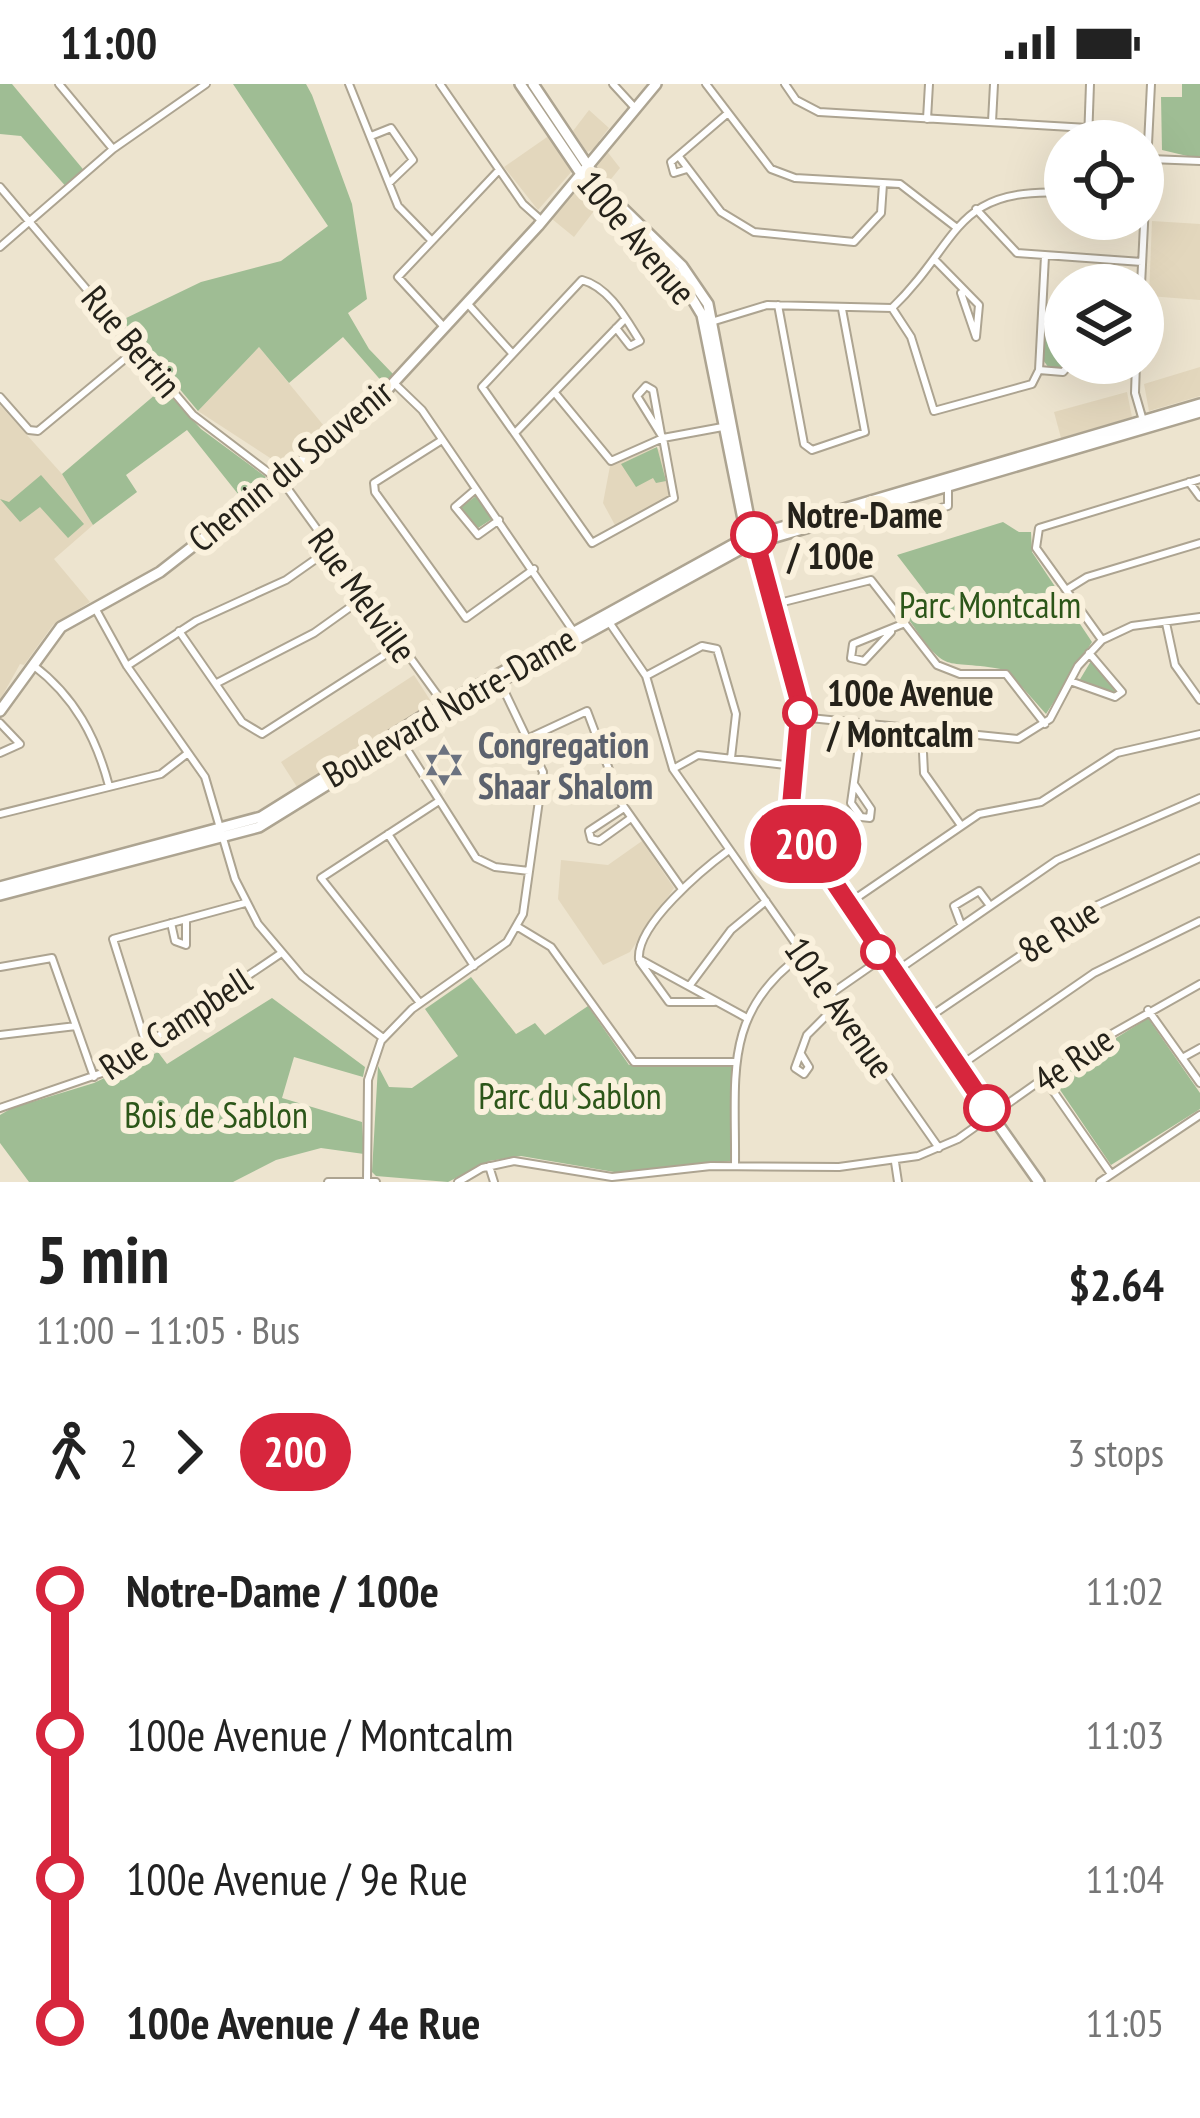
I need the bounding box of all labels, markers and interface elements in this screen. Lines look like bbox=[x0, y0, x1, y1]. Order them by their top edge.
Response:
text: 11:00 bbox=[60, 13, 157, 71]
map controls bbox=[1044, 120, 1164, 384]
button: locate bbox=[1044, 120, 1164, 240]
street label: 100e Avenue bbox=[567, 160, 707, 314]
button: layers bbox=[1044, 264, 1164, 384]
street label: Rue Bertin bbox=[72, 276, 192, 406]
street label: Chemin du Souvenir bbox=[178, 368, 402, 562]
place label: Notre-Dame / 100e bbox=[786, 491, 943, 579]
marker: Notre-Dame / 100e bbox=[732, 513, 776, 557]
street label: Rue Melville bbox=[298, 518, 428, 672]
park label: Parc Montcalm bbox=[899, 581, 1081, 628]
street label: Boulevard Notre-Dame bbox=[314, 615, 584, 797]
place label: 100e Avenue / Montcalm bbox=[826, 669, 994, 757]
marker: 100e Avenue / Montcalm bbox=[784, 697, 816, 729]
place label: Congregation Shaar Shalom bbox=[478, 721, 653, 809]
synagogue icon: Congregation Shaar Shalom bbox=[421, 742, 467, 788]
line badge: 20O bbox=[737, 805, 875, 883]
text: 20O bbox=[774, 816, 838, 871]
street label: 8e Rue bbox=[1009, 887, 1107, 973]
street label: 101e Avenue bbox=[775, 928, 905, 1086]
unlabelled marker bbox=[862, 936, 894, 968]
street label: Rue Campbell bbox=[90, 956, 261, 1090]
street label: 4e Rue bbox=[1024, 1015, 1122, 1103]
park label: Parc du Sablon bbox=[478, 1072, 662, 1119]
unlabelled marker bbox=[965, 1086, 1009, 1130]
park label: Bois de Sablon bbox=[124, 1091, 308, 1138]
text: 5 min bbox=[36, 1216, 169, 1301]
text: $2.64 bbox=[1068, 1255, 1164, 1313]
text: 11:00 – 11:05 · Bus bbox=[36, 1304, 300, 1355]
icon: walk bbox=[36, 1419, 102, 1485]
icon: forward bbox=[156, 1419, 222, 1485]
text: 20O bbox=[264, 1424, 327, 1479]
text: 2 bbox=[120, 1427, 138, 1478]
text: 3 stops bbox=[1068, 1427, 1164, 1478]
text: Notre-Dame / 100e bbox=[126, 1561, 439, 1619]
text: 11:02 bbox=[1086, 1565, 1164, 1616]
text: 100e Avenue / Montcalm bbox=[126, 1705, 514, 1763]
text: 11:03 bbox=[1086, 1709, 1164, 1760]
text: 100e Avenue / 9e Rue bbox=[126, 1849, 468, 1907]
text: 11:04 bbox=[1086, 1853, 1164, 1904]
text: 100e Avenue / 4e Rue bbox=[126, 1993, 480, 2051]
text: 11:05 bbox=[1086, 1997, 1164, 2048]

